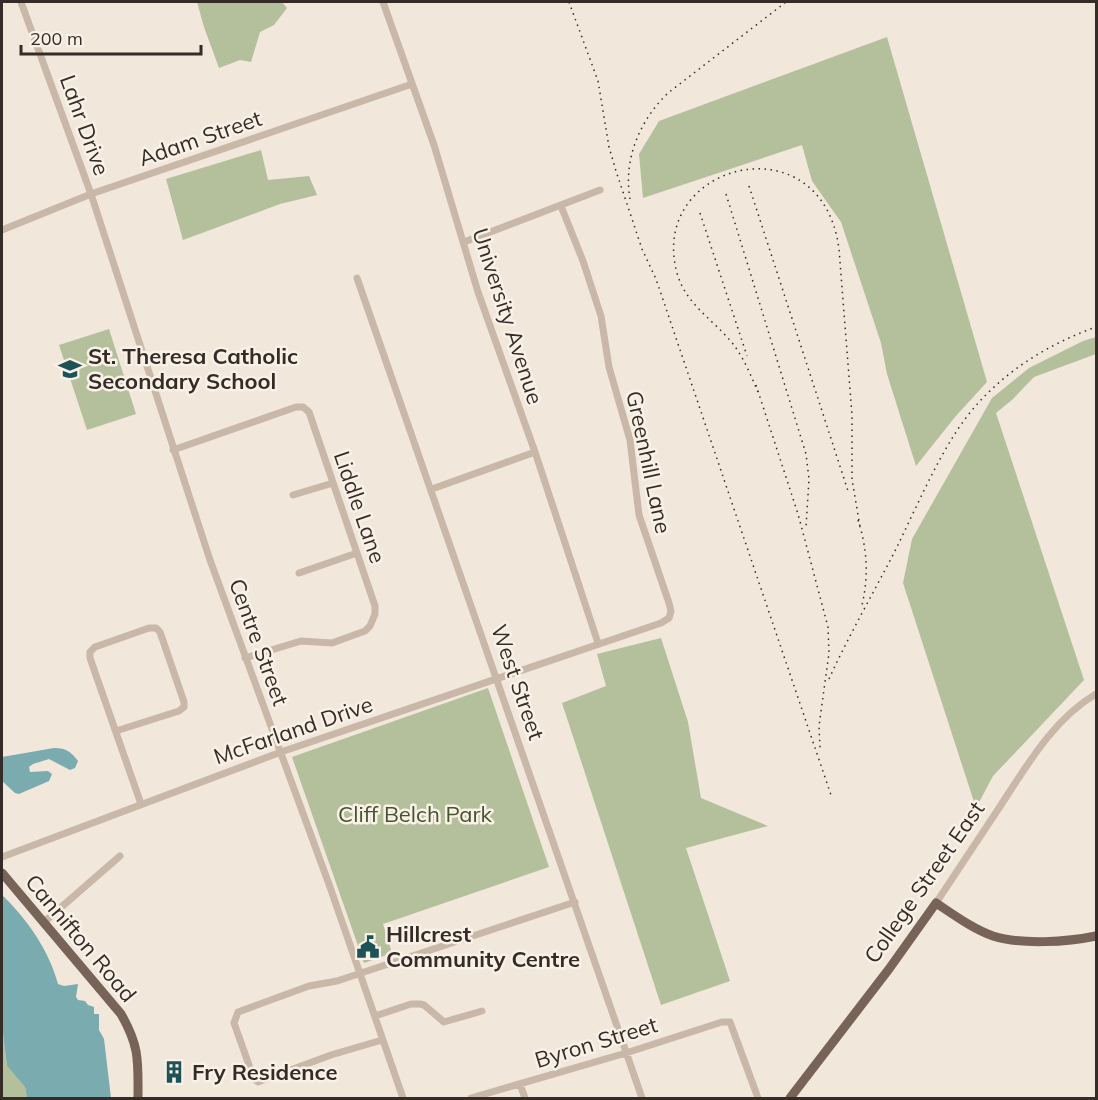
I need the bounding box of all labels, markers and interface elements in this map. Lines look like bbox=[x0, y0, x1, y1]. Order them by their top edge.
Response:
scale bar bbox=[21, 18, 201, 56]
text: 200 m bbox=[30, 27, 83, 50]
street label: Lahr Drive bbox=[54, 71, 116, 179]
street label: Adam Street bbox=[135, 104, 266, 172]
street label: University Avenue bbox=[466, 224, 550, 408]
place label: St. Theresa Catholic Secondary School bbox=[88, 342, 298, 395]
school or university icon: St. Theresa Catholic Secondary School bbox=[57, 356, 83, 382]
street label: Greenhill Lane bbox=[620, 388, 678, 536]
street label: Liddle Lane bbox=[328, 447, 392, 567]
street label: Centre Street bbox=[223, 575, 295, 710]
street label: West Street bbox=[485, 621, 551, 744]
street label: McFarland Drive bbox=[210, 690, 376, 770]
street label: College Street East bbox=[858, 795, 991, 968]
park label: Cliff Belch Park bbox=[338, 800, 493, 828]
street label: Cannifton Road bbox=[19, 868, 143, 1008]
place label: Hillcrest Community Centre bbox=[386, 920, 580, 973]
public building icon: Hillcrest Community Centre bbox=[355, 934, 381, 960]
street label: Byron Street bbox=[531, 1010, 661, 1074]
place label: Fry Residence bbox=[192, 1058, 338, 1086]
building icon: Fry Residence bbox=[161, 1059, 187, 1085]

